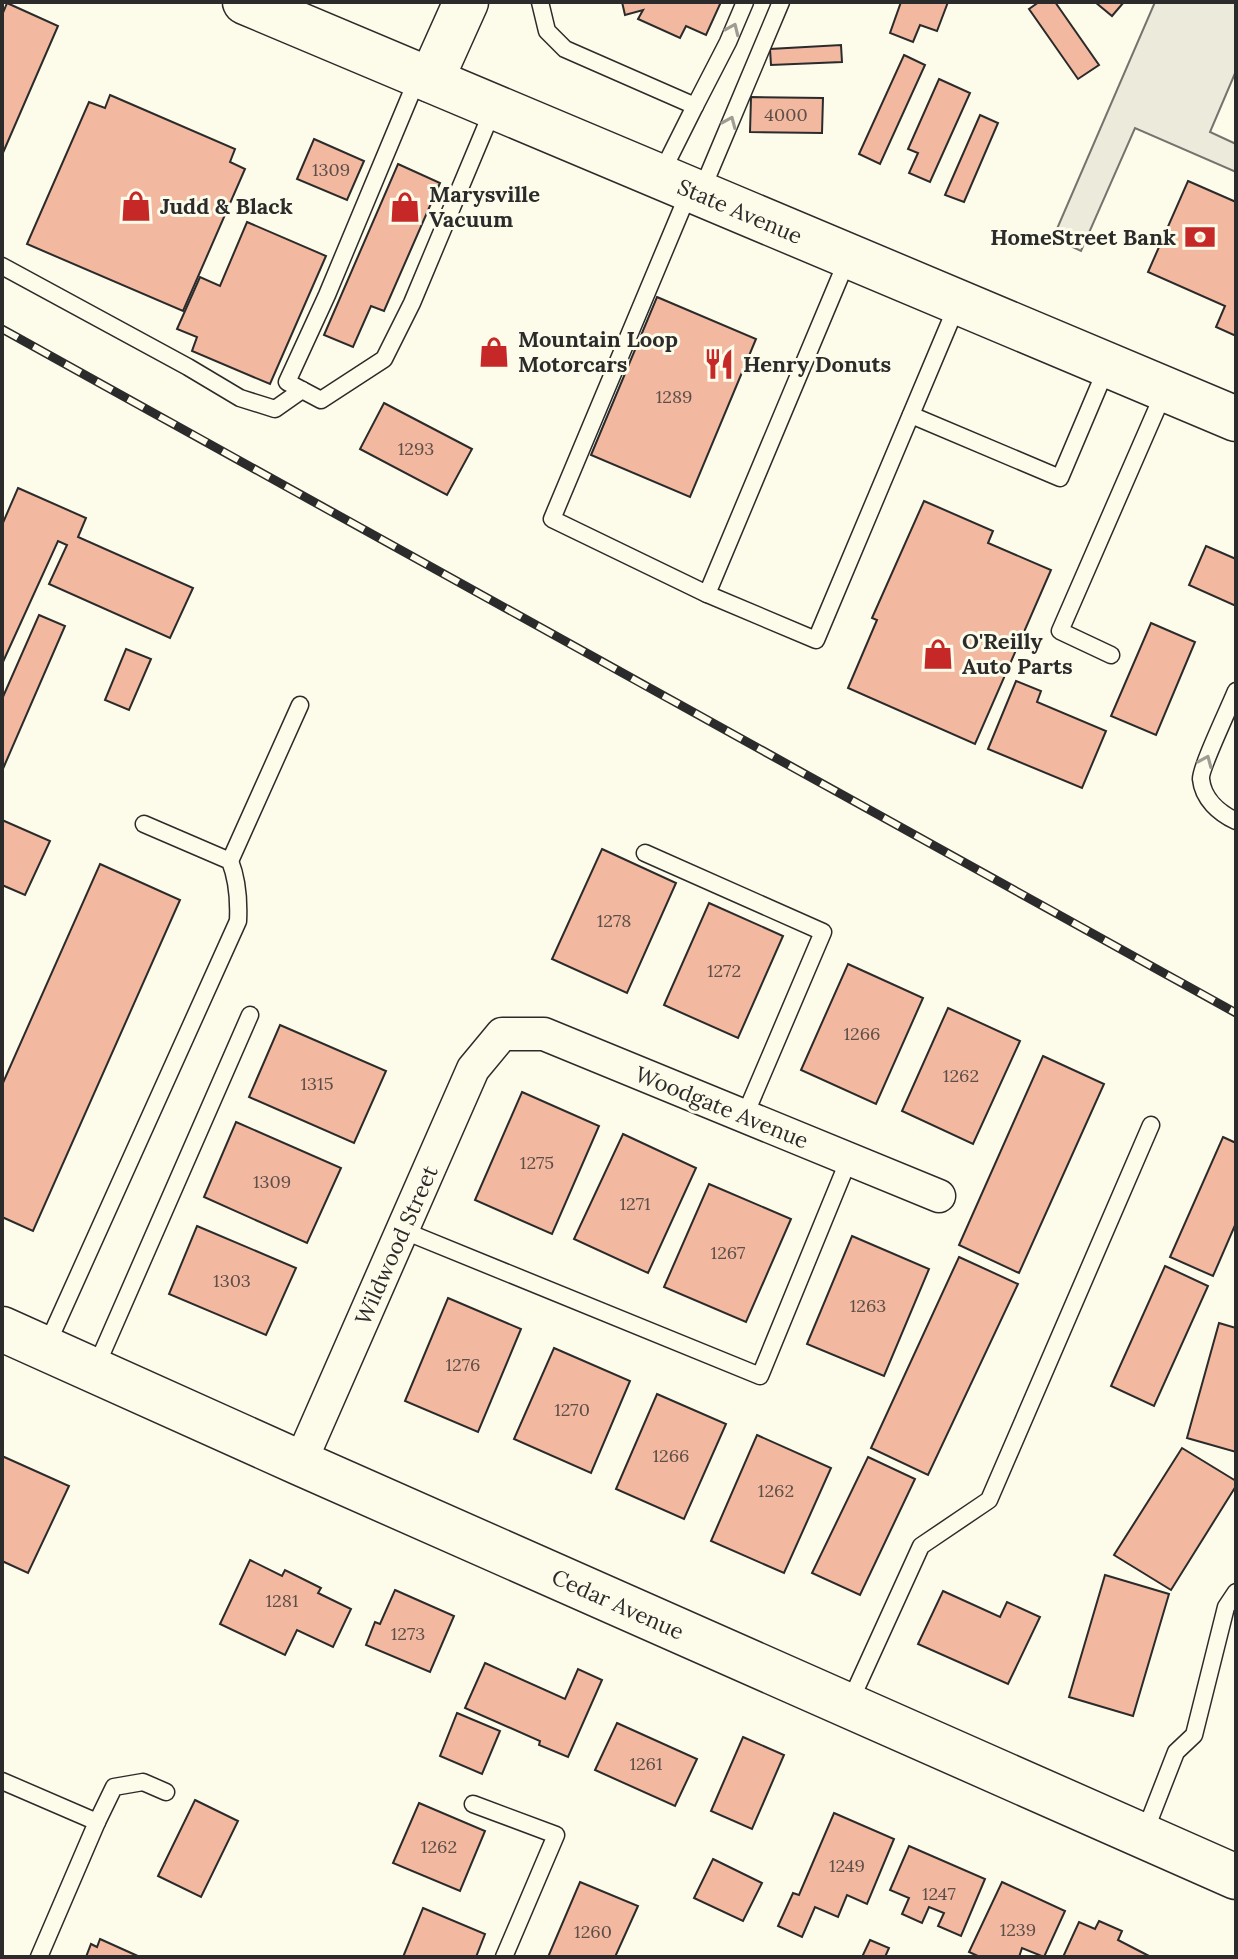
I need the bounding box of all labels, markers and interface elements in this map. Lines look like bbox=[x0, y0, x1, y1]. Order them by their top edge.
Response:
one-way arrow bbox=[724, 23, 740, 37]
house number: 4000 bbox=[764, 103, 808, 126]
one-way arrow bbox=[721, 116, 737, 130]
house number: 1309 bbox=[312, 158, 350, 181]
street label: State Avenue bbox=[673, 172, 807, 250]
place label: Marysville Vacuum bbox=[429, 180, 540, 233]
shop icon: Judd & Black bbox=[119, 189, 153, 223]
shop icon: Marysville Vacuum bbox=[388, 190, 422, 224]
place label: Judd & Black bbox=[160, 192, 293, 220]
bank icon: HomeStreet Bank bbox=[1183, 220, 1217, 254]
place label: HomeStreet Bank bbox=[990, 223, 1176, 251]
place label: Mountain Loop Motorcars bbox=[518, 325, 678, 378]
shop icon: Mountain Loop Motorcars bbox=[477, 335, 511, 369]
restaurant icon: Henry Donuts bbox=[702, 347, 736, 381]
place label: Henry Donuts bbox=[743, 350, 891, 378]
house number: 1289 bbox=[656, 385, 692, 408]
house number: 1293 bbox=[398, 437, 434, 460]
place label: O'Reilly Auto Parts bbox=[962, 627, 1073, 680]
shop icon: O'Reilly Auto Parts bbox=[921, 637, 955, 671]
one-way arrow bbox=[1197, 755, 1213, 770]
house number: 1278 bbox=[597, 909, 631, 932]
house number: 1272 bbox=[707, 959, 741, 982]
house number: 1266 bbox=[843, 1022, 881, 1045]
street label: Woodgate Avenue bbox=[631, 1060, 813, 1155]
house number: 1262 bbox=[943, 1064, 979, 1087]
house number: 1315 bbox=[301, 1072, 333, 1095]
house number: 1275 bbox=[520, 1151, 554, 1174]
street label: Wildwood Street bbox=[348, 1161, 444, 1329]
house number: 1309 bbox=[253, 1170, 291, 1193]
house number: 1271 bbox=[619, 1192, 651, 1215]
house number: 1267 bbox=[711, 1241, 745, 1264]
house number: 1303 bbox=[213, 1269, 251, 1292]
house number: 1263 bbox=[850, 1294, 886, 1317]
house number: 1276 bbox=[446, 1353, 480, 1376]
house number: 1270 bbox=[554, 1398, 590, 1421]
house number: 1266 bbox=[652, 1444, 690, 1467]
house number: 1262 bbox=[758, 1479, 794, 1502]
street label: Cedar Avenue bbox=[548, 1562, 688, 1646]
house number: 1281 bbox=[266, 1589, 298, 1612]
house number: 1273 bbox=[391, 1622, 425, 1645]
house number: 1261 bbox=[629, 1752, 663, 1775]
house number: 1262 bbox=[421, 1835, 457, 1858]
house number: 1249 bbox=[829, 1854, 865, 1877]
house number: 1247 bbox=[922, 1882, 956, 1905]
house number: 1239 bbox=[1000, 1918, 1036, 1941]
house number: 1260 bbox=[574, 1920, 612, 1943]

